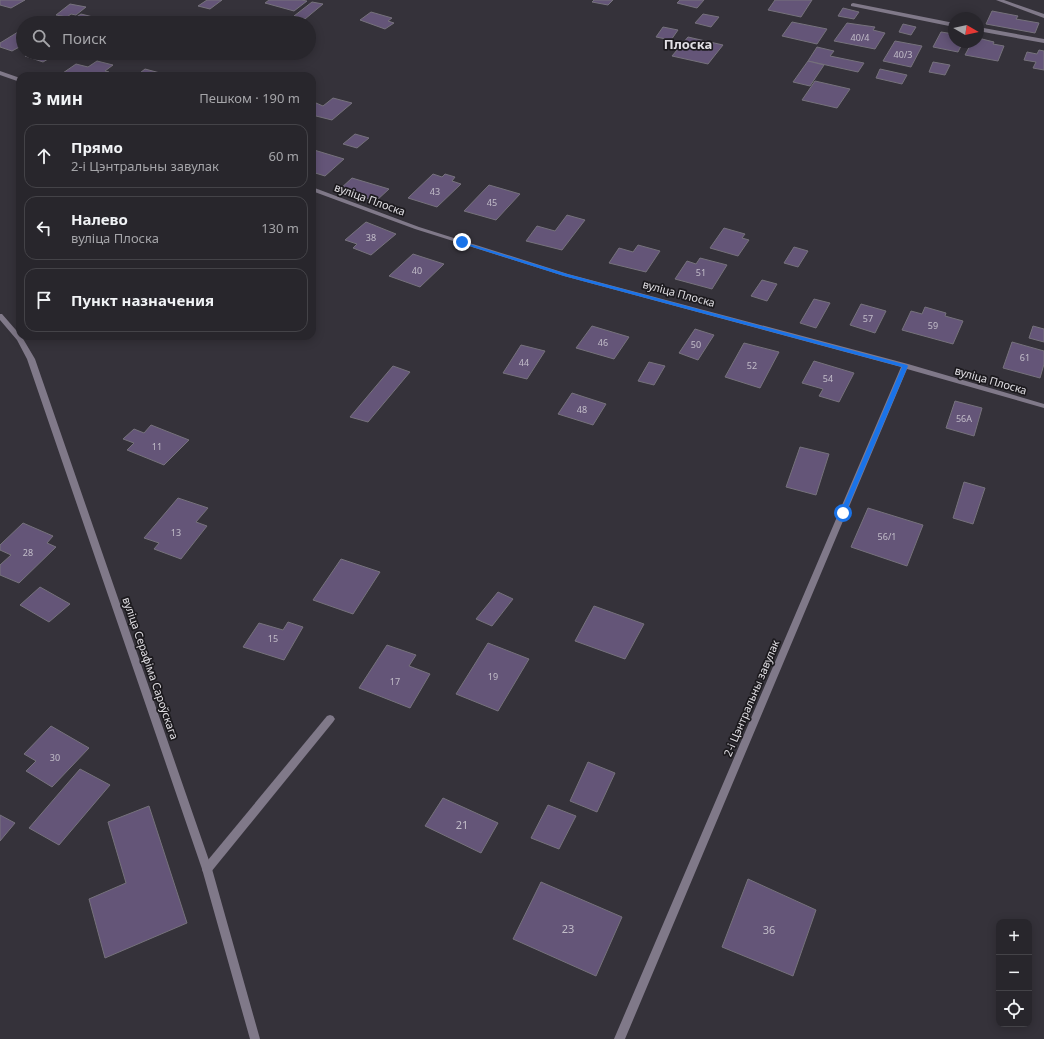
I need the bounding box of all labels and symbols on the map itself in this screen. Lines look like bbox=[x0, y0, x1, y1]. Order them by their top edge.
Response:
north arrow bbox=[948, 12, 984, 48]
house number: 40/4 bbox=[851, 31, 869, 44]
district label: Плоска bbox=[664, 35, 712, 53]
house number: 40/3 bbox=[894, 48, 912, 61]
street label: вуліца Плоска bbox=[332, 179, 408, 219]
house number: 43 bbox=[430, 185, 440, 198]
house number: 45 bbox=[487, 196, 497, 209]
house number: 38 bbox=[366, 231, 376, 244]
route end bbox=[453, 233, 471, 251]
house number: 40 bbox=[412, 264, 422, 277]
house number: 51 bbox=[696, 266, 706, 279]
street label: вуліца Плоска bbox=[641, 276, 717, 310]
house number: 57 bbox=[863, 312, 873, 325]
house number: 59 bbox=[928, 319, 938, 332]
house number: 46 bbox=[598, 336, 608, 349]
house number: 50 bbox=[691, 338, 701, 351]
house number: 61 bbox=[1020, 351, 1030, 364]
house number: 44 bbox=[519, 356, 529, 369]
house number: 52 bbox=[747, 359, 757, 372]
street label: вуліца Плоска bbox=[953, 363, 1029, 397]
house number: 54 bbox=[823, 372, 833, 385]
house number: 48 bbox=[577, 403, 587, 416]
house number: 56А bbox=[956, 412, 972, 425]
house number: 11 bbox=[152, 440, 162, 453]
route start bbox=[834, 504, 852, 522]
house number: 13 bbox=[171, 526, 181, 539]
house number: 56/1 bbox=[878, 530, 896, 543]
house number: 28 bbox=[23, 546, 33, 559]
street label: вуліца Серафіма Сароўскага bbox=[120, 595, 182, 741]
house number: 15 bbox=[268, 632, 278, 645]
street label: 2-і Цэнтральны завулак bbox=[720, 637, 782, 759]
house number: 19 bbox=[488, 670, 498, 683]
house number: 17 bbox=[390, 675, 400, 688]
house number: 30 bbox=[50, 751, 60, 764]
house number: 21 bbox=[456, 817, 468, 832]
house number: 23 bbox=[562, 921, 574, 936]
house number: 36 bbox=[763, 922, 775, 937]

